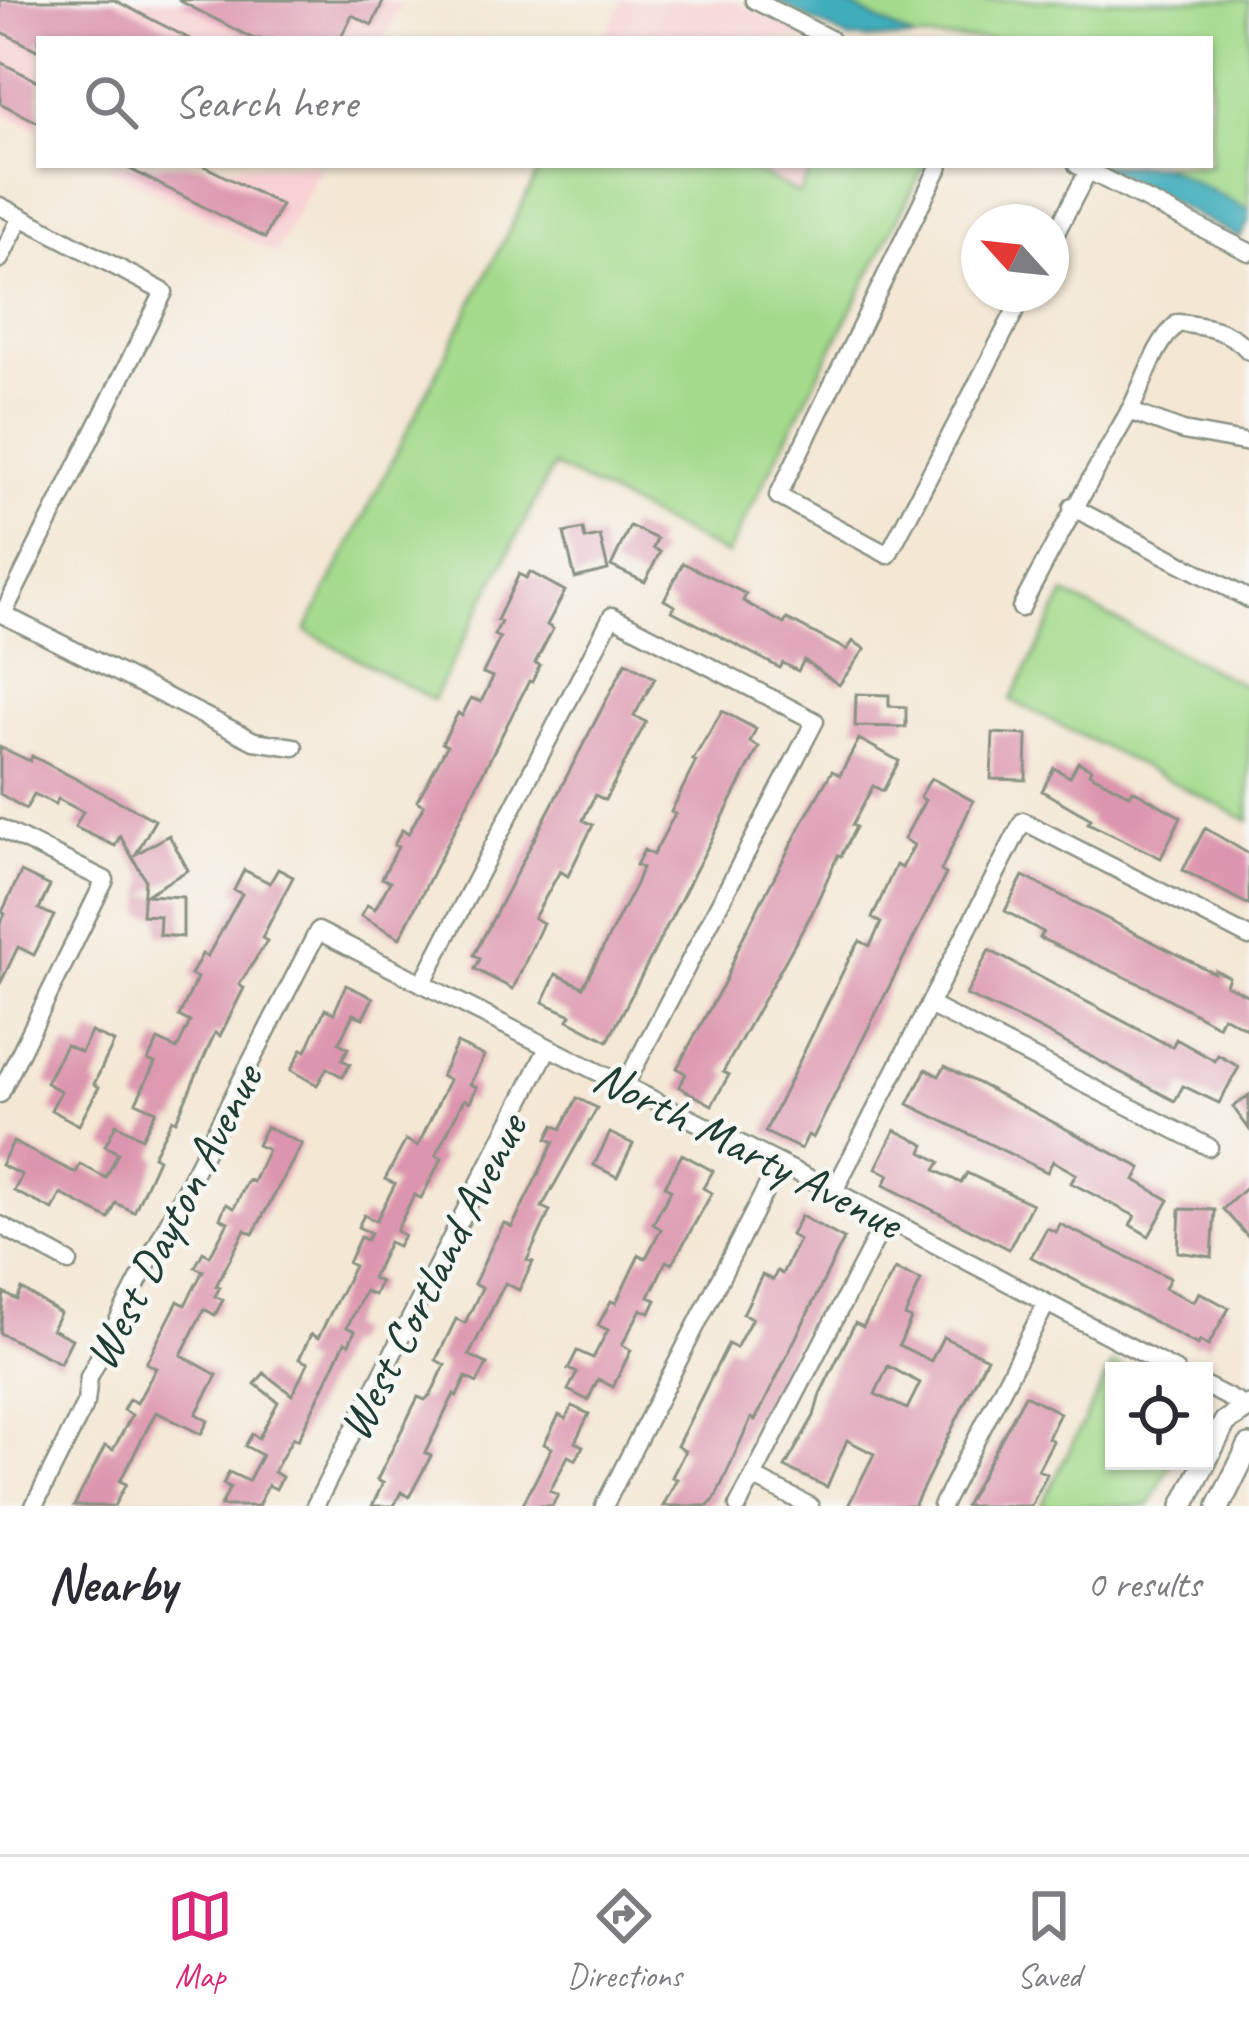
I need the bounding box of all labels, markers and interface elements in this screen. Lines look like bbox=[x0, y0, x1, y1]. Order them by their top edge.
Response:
search box bbox=[36, 36, 1213, 168]
icon: search bbox=[78, 69, 144, 135]
text: Search here bbox=[174, 74, 357, 131]
north arrow bbox=[961, 204, 1069, 312]
street label: North Marty Avenue bbox=[584, 1046, 915, 1254]
street label: West Dayton Avenue bbox=[70, 1051, 277, 1380]
street label: West Cortland Avenue bbox=[324, 1101, 542, 1450]
map controls bbox=[1105, 1362, 1213, 1470]
button: locate bbox=[1105, 1362, 1213, 1470]
text: Nearby bbox=[48, 1552, 176, 1616]
text: 0 results bbox=[1087, 1560, 1201, 1609]
tab: Map bbox=[167, 1883, 233, 1997]
tab: Directions bbox=[567, 1883, 682, 1997]
tab: Saved bbox=[1016, 1883, 1082, 1997]

